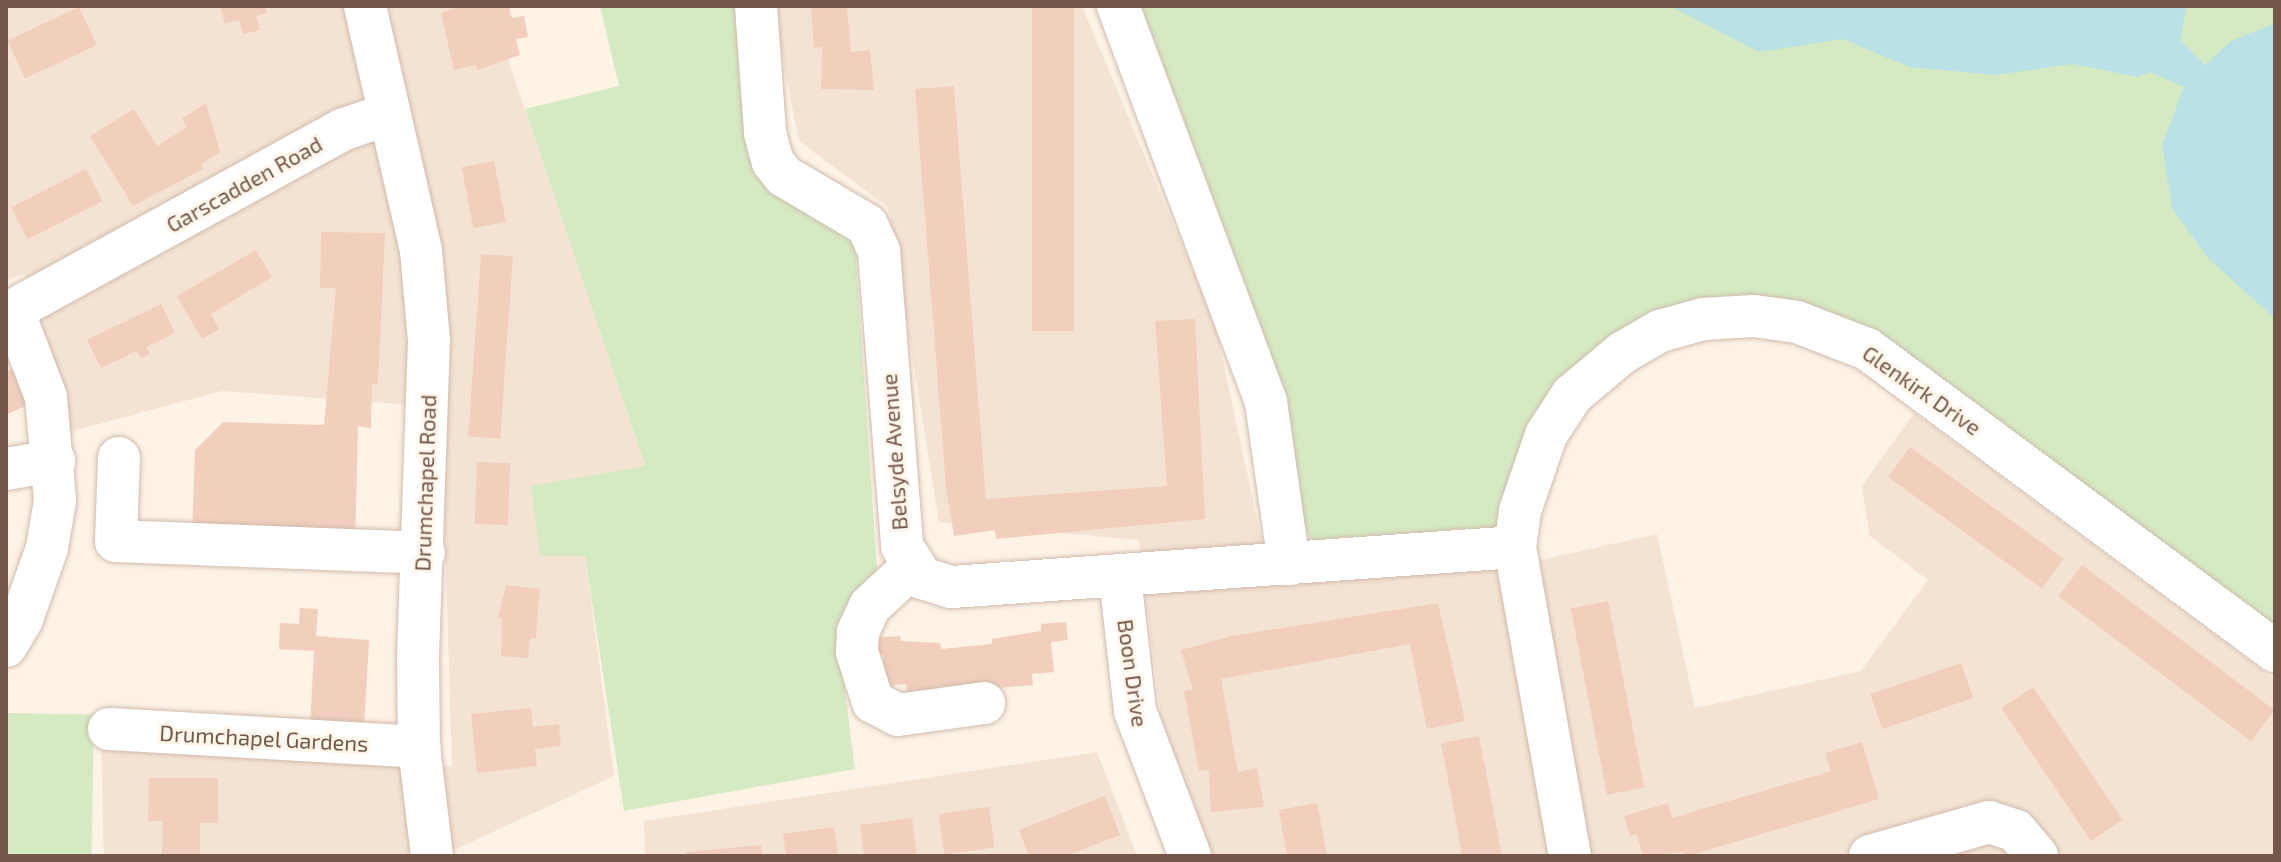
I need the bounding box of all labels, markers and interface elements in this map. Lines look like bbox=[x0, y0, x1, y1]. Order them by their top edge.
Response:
street label: Garscadden Road bbox=[161, 130, 327, 238]
street label: Glenkirk Drive bbox=[1858, 339, 1986, 441]
street label: Belsyde Avenue bbox=[875, 372, 913, 532]
street label: Drumchapel Road bbox=[409, 394, 441, 572]
street label: Boon Drive bbox=[1112, 617, 1154, 729]
street label: Drumchapel Gardens bbox=[159, 719, 369, 757]

